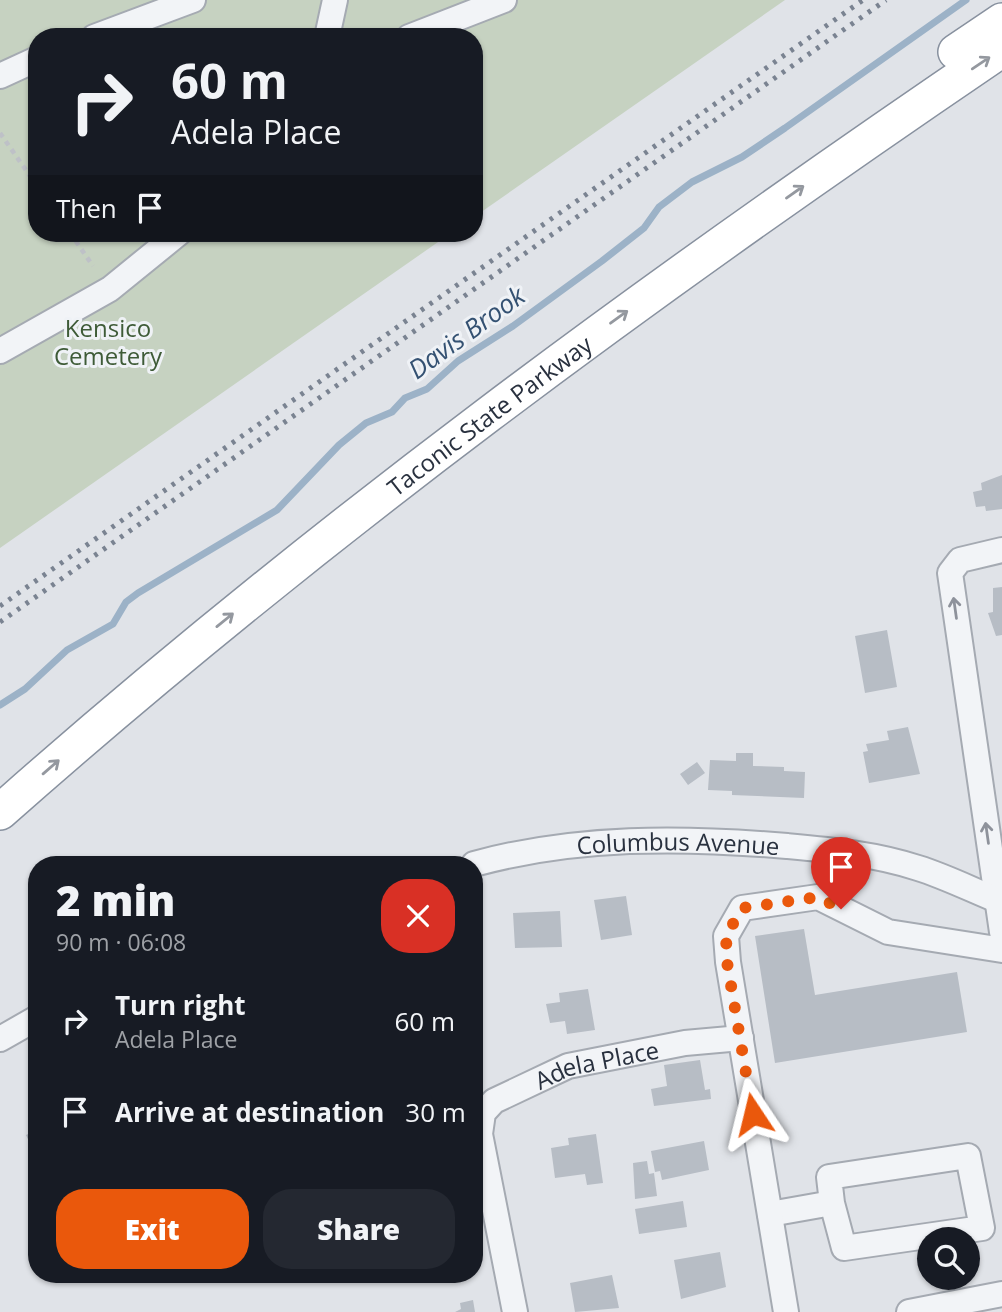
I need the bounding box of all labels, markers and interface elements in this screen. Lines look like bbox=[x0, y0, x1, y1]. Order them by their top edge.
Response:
text: 60 m bbox=[171, 47, 288, 113]
icon: right bbox=[56, 56, 147, 147]
one-way arrow bbox=[971, 56, 991, 70]
text: Adela Place bbox=[171, 110, 341, 153]
one-way arrow bbox=[785, 185, 803, 200]
icon: arrive bbox=[131, 189, 169, 227]
text: Then bbox=[56, 190, 117, 226]
water label: Davis Brook bbox=[400, 277, 533, 387]
one-way arrow bbox=[609, 310, 628, 325]
park label: Kensico Cemetery bbox=[54, 311, 163, 372]
street label: Taconic State Parkway bbox=[380, 326, 599, 503]
one-way arrow bbox=[949, 597, 962, 619]
one-way arrow bbox=[215, 612, 233, 628]
one-way arrow bbox=[42, 759, 60, 775]
one-way arrow bbox=[981, 822, 994, 845]
street label: Columbus Avenue bbox=[575, 824, 781, 862]
pin bbox=[811, 837, 871, 909]
icon: arrive bbox=[822, 848, 860, 886]
text: 2 min bbox=[56, 871, 175, 928]
button: close bbox=[381, 879, 455, 953]
text: 90 m · 06:08 bbox=[56, 926, 186, 958]
text: Turn right bbox=[115, 987, 246, 1023]
icon: right bbox=[56, 1002, 94, 1040]
text: 60 m bbox=[394, 1003, 455, 1039]
text: Adela Place bbox=[115, 1023, 237, 1055]
street label: Adela Place bbox=[529, 1032, 662, 1096]
position arrow bbox=[716, 1077, 790, 1151]
icon: arrive bbox=[56, 1093, 94, 1131]
text: Arrive at destination bbox=[115, 1094, 384, 1130]
text: 30 m bbox=[405, 1094, 466, 1130]
button: Exit bbox=[56, 1189, 249, 1269]
button: Share bbox=[263, 1189, 455, 1269]
map controls bbox=[917, 1227, 980, 1290]
button: search bbox=[917, 1227, 980, 1290]

